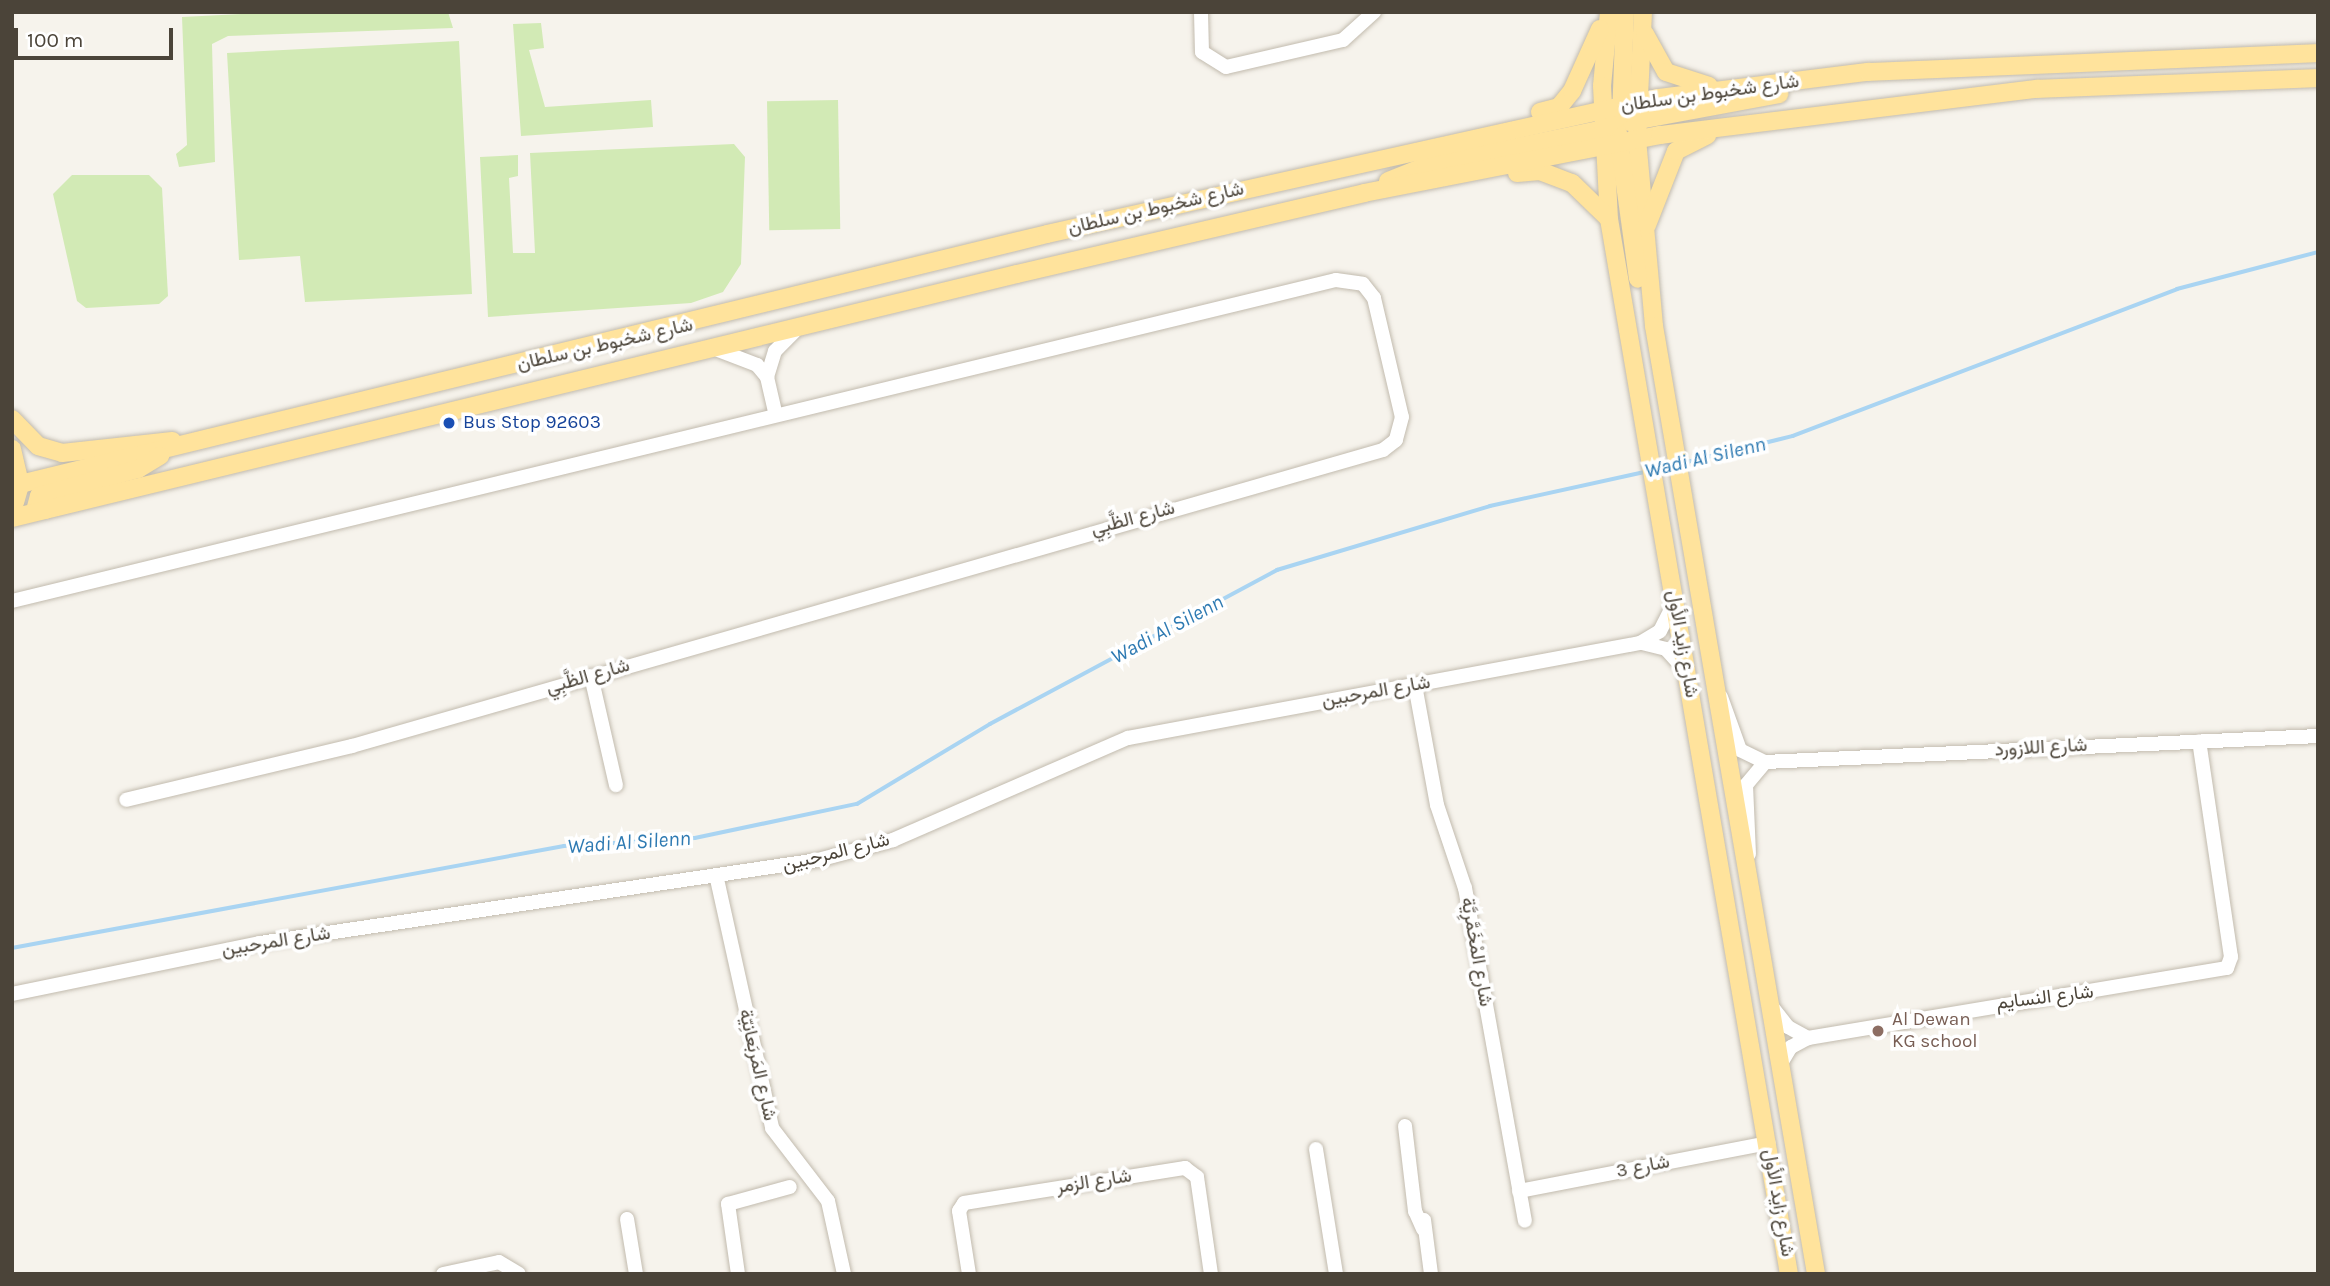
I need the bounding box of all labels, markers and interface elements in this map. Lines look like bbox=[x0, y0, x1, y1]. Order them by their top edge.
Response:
scale bar bbox=[18, 14, 177, 58]
text: 100 m bbox=[27, 28, 84, 52]
street label: شارع شخبوط بن سلطان bbox=[1619, 70, 1801, 118]
street label: شارع شخبوط بن سلطان bbox=[1066, 178, 1246, 240]
street label: شارع شخبوط بن سلطان bbox=[515, 314, 695, 376]
place label: Bus Stop 92603 bbox=[463, 412, 601, 434]
marker: Bus Stop 92603 bbox=[441, 415, 457, 431]
water label: Wadi Al Silenn bbox=[1642, 431, 1768, 483]
street label: شارع الظَّبِي bbox=[1088, 497, 1178, 541]
water label: Wadi Al Silenn bbox=[1106, 589, 1228, 669]
street label: شارع زايد الأول bbox=[1661, 589, 1703, 699]
street label: شارع الظَّبِي bbox=[543, 654, 633, 700]
street label: شارع المرحبين bbox=[1320, 671, 1432, 713]
street label: شارع اللازورد bbox=[1994, 734, 2088, 762]
water label: Wadi Al Silenn bbox=[566, 825, 692, 859]
street label: شارع المرحبين bbox=[780, 829, 892, 877]
street label: شارع المْخَمَّرِيَّة bbox=[1455, 896, 1497, 1008]
street label: شارع المرحبين bbox=[220, 922, 332, 962]
street label: شارع النسايم bbox=[1995, 981, 2095, 1015]
street label: شارع المَربَعانِيّة bbox=[733, 1007, 781, 1123]
place label: Al Dewan KG school bbox=[1892, 1009, 1978, 1053]
marker: Al Dewan KG school bbox=[1870, 1023, 1886, 1039]
street label: شارع زايد الأول bbox=[1757, 1148, 1799, 1258]
street label: شارع 3 bbox=[1614, 1151, 1672, 1183]
street label: شارع الزمر bbox=[1055, 1165, 1133, 1199]

